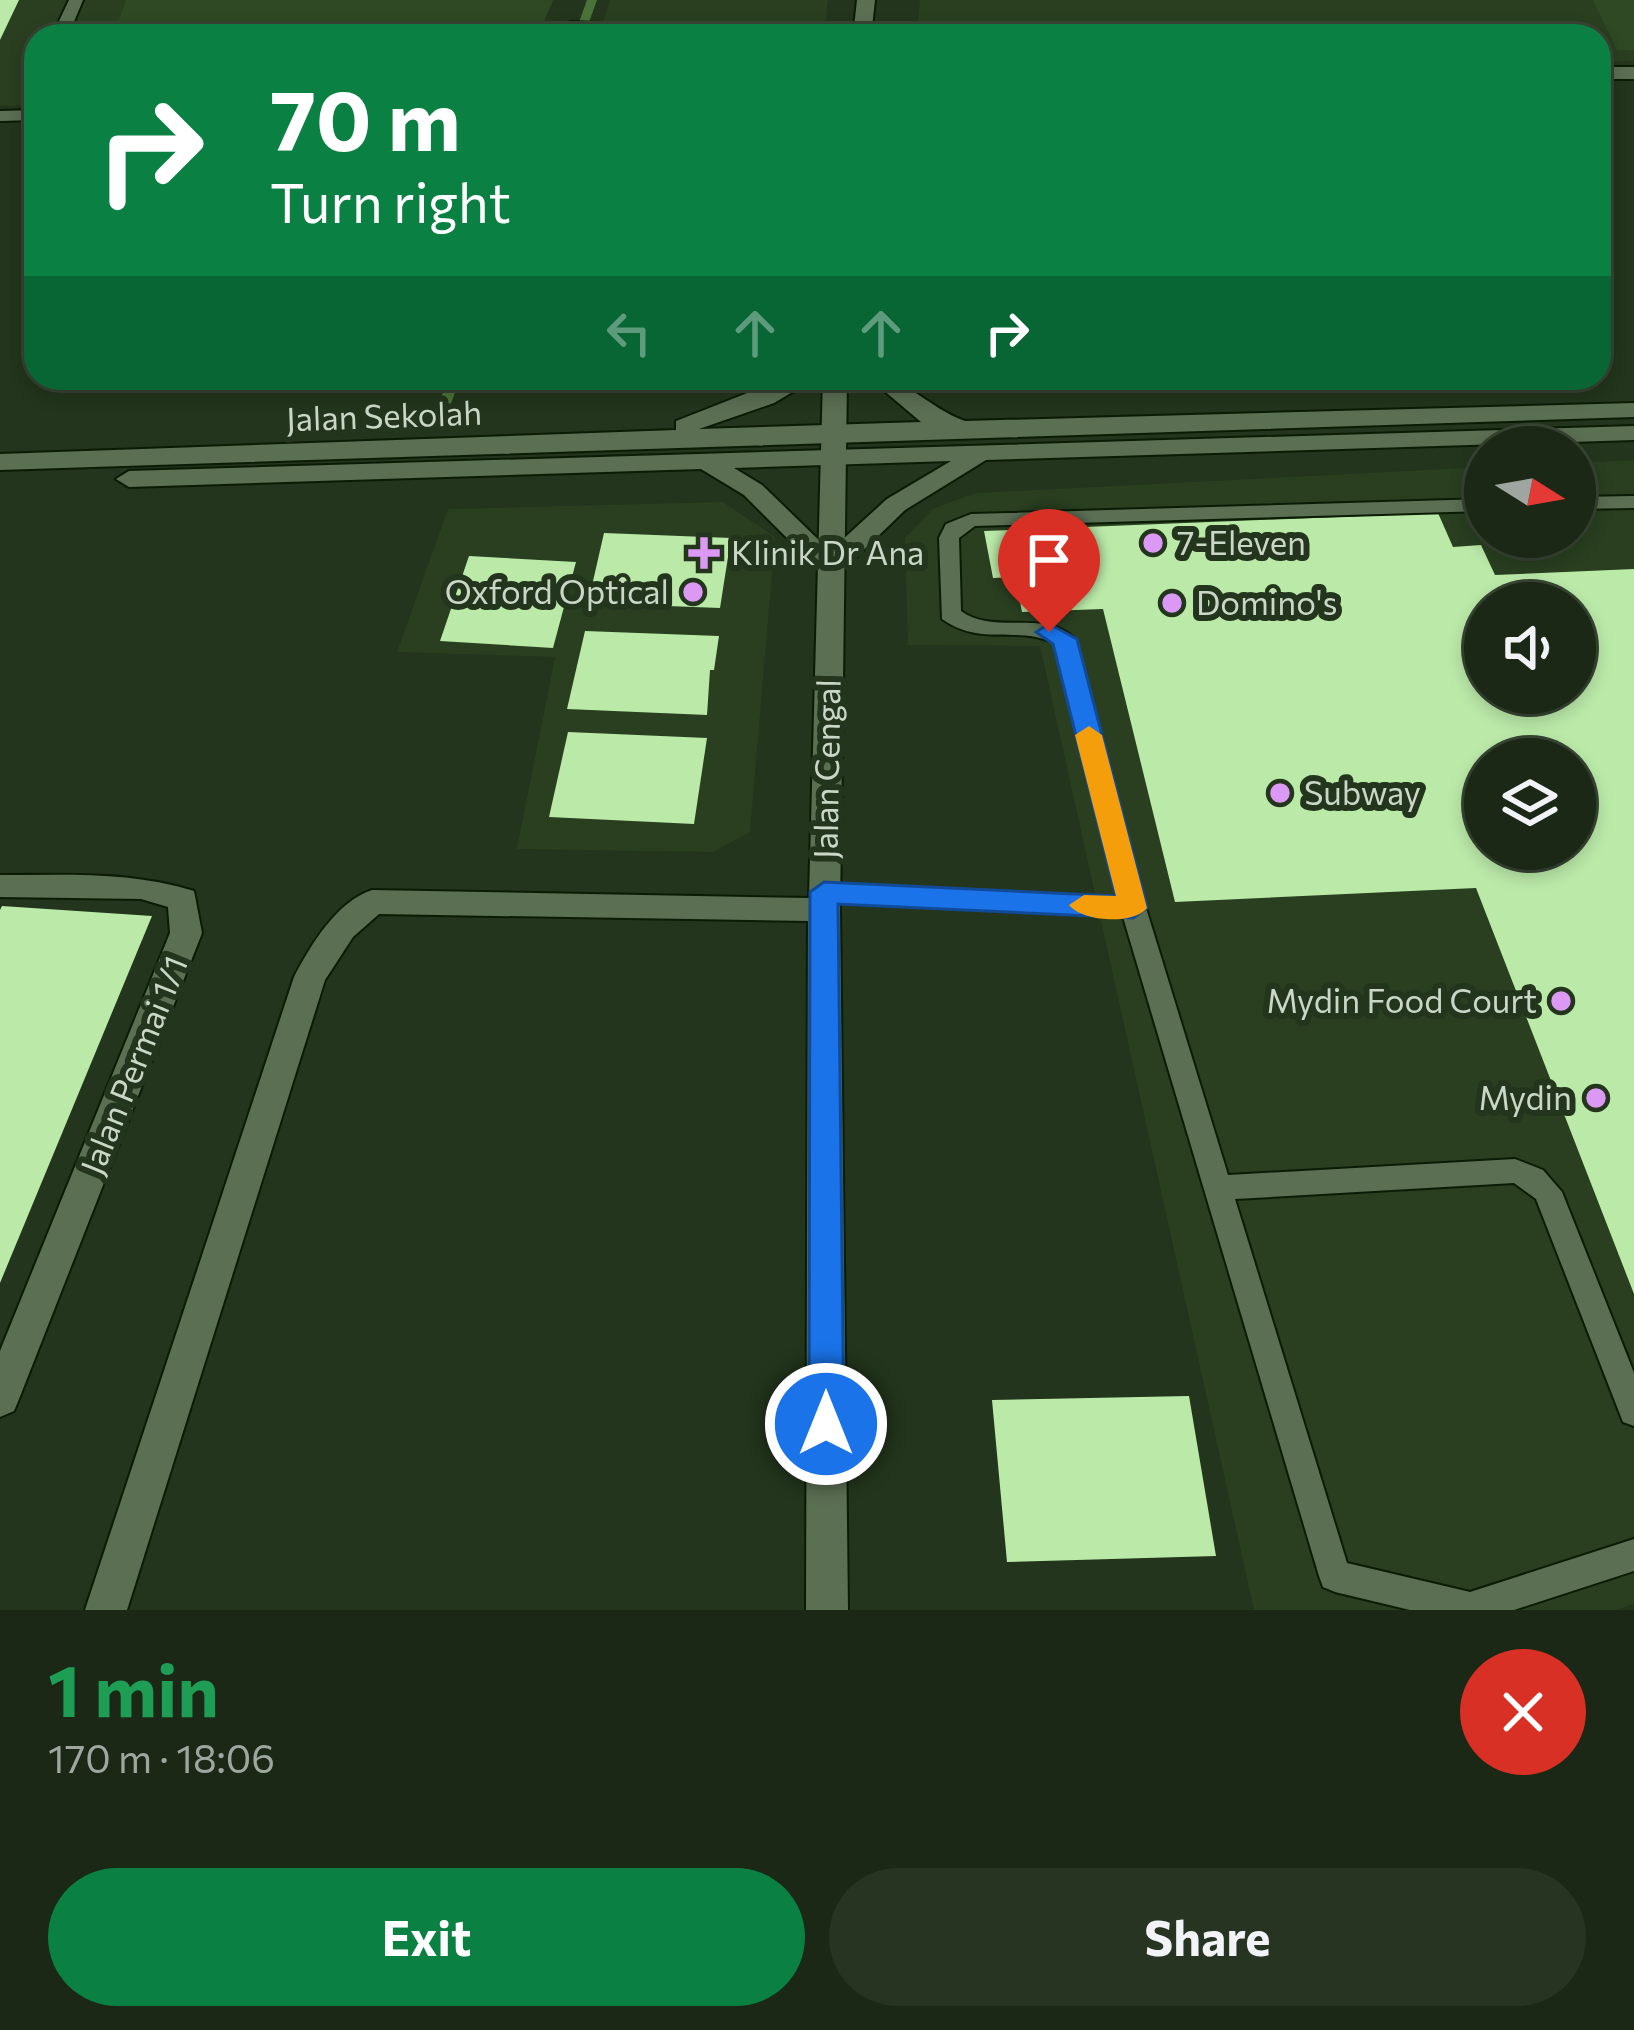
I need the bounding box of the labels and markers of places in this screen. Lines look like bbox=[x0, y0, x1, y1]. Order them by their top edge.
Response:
pin bbox=[998, 509, 1100, 632]
place label: 7-Eleven bbox=[1177, 521, 1306, 562]
marker: 7-Eleven bbox=[1140, 530, 1166, 556]
place label: Klinik Dr Ana bbox=[731, 531, 924, 572]
marker: Klinik Dr Ana bbox=[688, 537, 720, 569]
place label: Oxford Optical bbox=[445, 570, 669, 611]
marker: Oxford Optical bbox=[680, 579, 706, 605]
place label: Domino's bbox=[1196, 581, 1338, 622]
marker: Domino's bbox=[1159, 590, 1185, 616]
place label: Subway bbox=[1304, 771, 1421, 812]
marker: Subway bbox=[1267, 780, 1293, 806]
place label: Mydin Food Court bbox=[1267, 979, 1537, 1020]
marker: Mydin Food Court bbox=[1548, 988, 1574, 1014]
place label: Mydin bbox=[1478, 1076, 1572, 1117]
marker: Mydin bbox=[1583, 1085, 1609, 1111]

